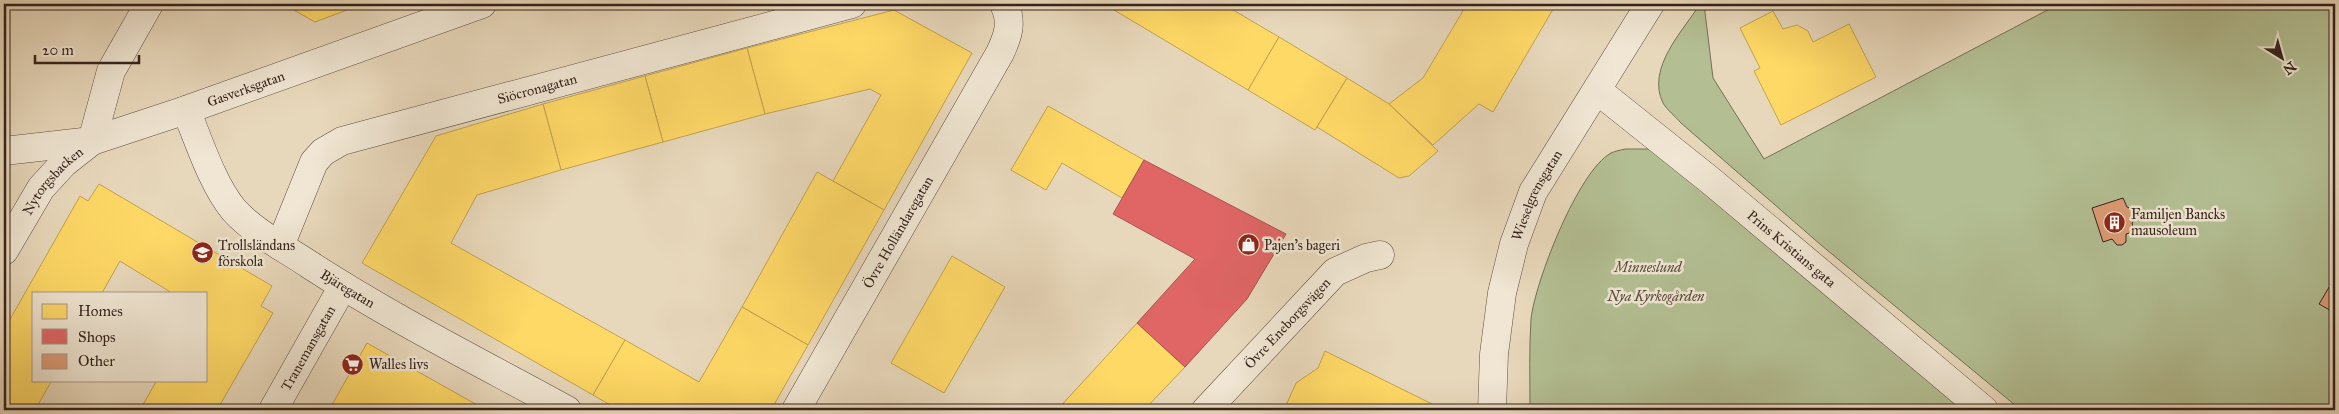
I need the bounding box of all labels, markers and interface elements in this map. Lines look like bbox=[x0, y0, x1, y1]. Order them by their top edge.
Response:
scale bar bbox=[35, 32, 139, 64]
north arrow bbox=[2256, 32, 2306, 82]
text: 20 m bbox=[42, 41, 74, 59]
text: N bbox=[2280, 58, 2299, 78]
street label: Gasverksgatan bbox=[205, 67, 287, 110]
street label: Siöcronagatan bbox=[495, 70, 579, 107]
street label: Nytorgsbacken bbox=[19, 143, 87, 218]
street label: Wieselgrensgatan bbox=[1508, 146, 1566, 243]
street label: Övre Holländaregatan bbox=[857, 173, 937, 291]
street label: Prins Kristians gata bbox=[1744, 206, 1839, 291]
place label: Familjen Bancks mausoleum bbox=[2131, 206, 2225, 239]
building icon: Familjen Bancks mausoleum bbox=[2103, 210, 2127, 234]
shop icon: Pajen's bageri bbox=[1236, 233, 1260, 257]
place label: Trollsländans förskola bbox=[218, 237, 295, 270]
place label: Pajen's bageri bbox=[1264, 237, 1340, 254]
school or university icon: Trollsländans förskola bbox=[190, 241, 214, 265]
park label: Minneslund bbox=[1612, 259, 1683, 276]
street label: Bjäregatan bbox=[317, 265, 378, 312]
street label: Övre Eneborgsvägen bbox=[1239, 274, 1334, 372]
park label: Nya Kyrkogården bbox=[1607, 288, 1705, 305]
legend bbox=[32, 292, 208, 382]
text: Homes bbox=[78, 302, 123, 320]
street label: Tranemansgatan bbox=[277, 302, 339, 394]
text: Shops bbox=[78, 328, 116, 346]
text: Other bbox=[78, 352, 115, 370]
supermarket icon: Walles livs bbox=[341, 352, 365, 376]
place label: Walles livs bbox=[369, 356, 428, 373]

